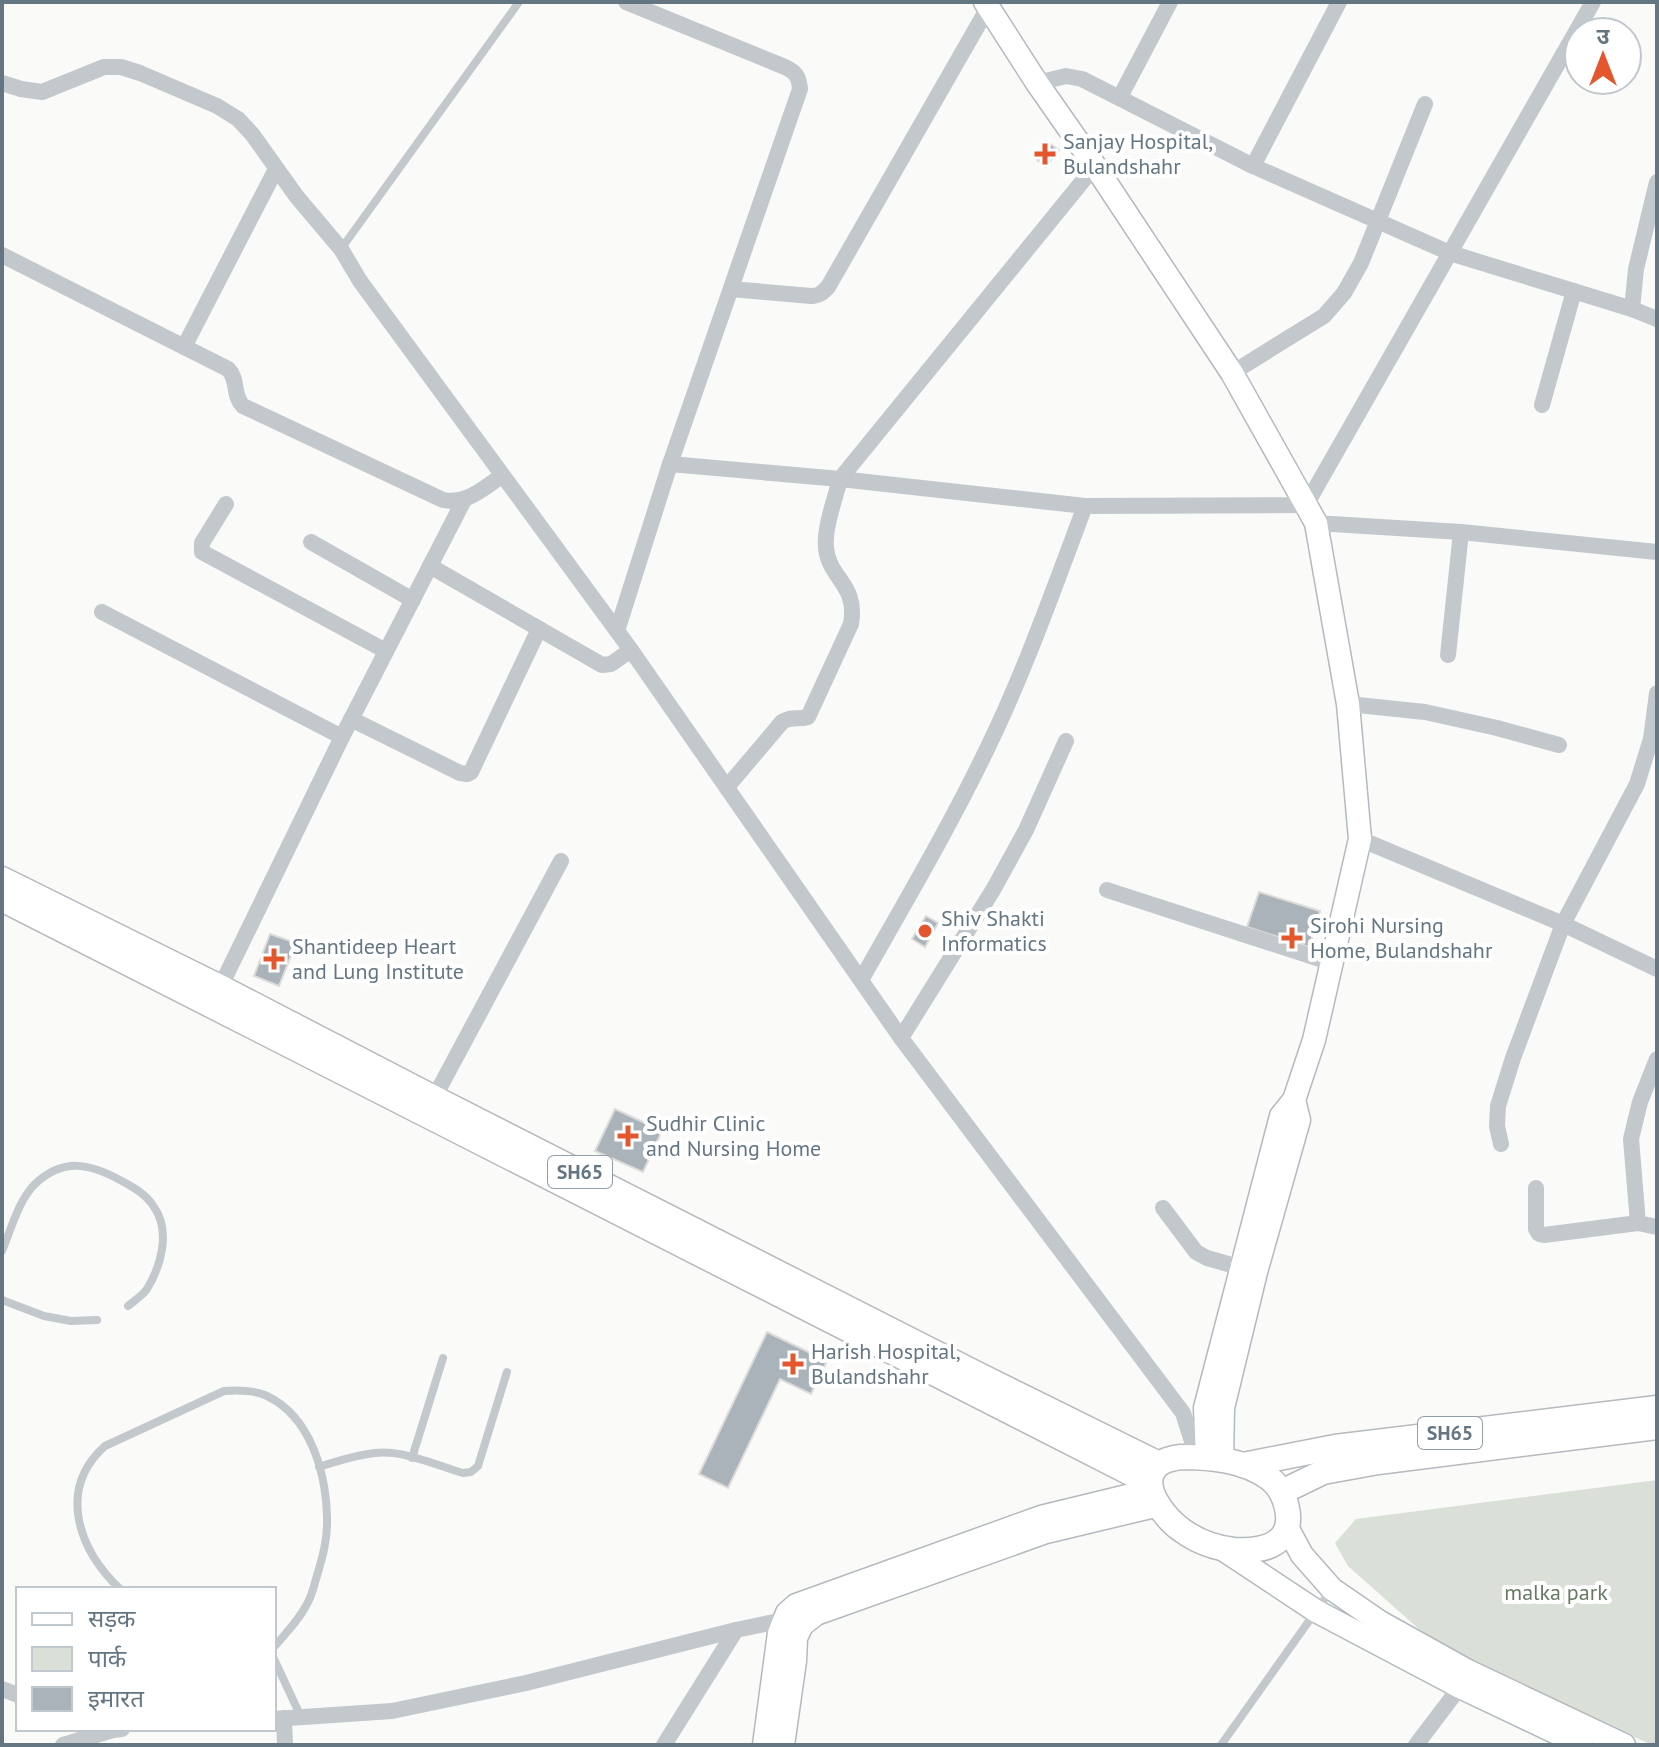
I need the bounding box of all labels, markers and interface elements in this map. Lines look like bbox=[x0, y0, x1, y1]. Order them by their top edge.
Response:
north arrow bbox=[1563, 16, 1643, 96]
text: उ bbox=[1597, 22, 1611, 50]
place label: Sanjay Hospital, Bulandshahr bbox=[1063, 127, 1213, 180]
marker: Sanjay Hospital, Bulandshahr bbox=[1034, 143, 1056, 165]
place label: Shiv Shakti Informatics bbox=[941, 904, 1047, 957]
place label: Sirohi Nursing Home, Bulandshahr bbox=[1310, 911, 1493, 964]
marker: Shiv Shakti Informatics bbox=[916, 922, 934, 940]
marker: Sirohi Nursing Home, Bulandshahr bbox=[1281, 927, 1303, 949]
place label: Shantideep Heart and Lung Institute bbox=[292, 932, 464, 985]
marker: Shantideep Heart and Lung Institute bbox=[263, 948, 285, 970]
place label: Sudhir Clinic and Nursing Home bbox=[646, 1109, 821, 1162]
marker: Sudhir Clinic and Nursing Home bbox=[617, 1125, 639, 1147]
road number: SH65 bbox=[548, 1156, 612, 1188]
place label: Harish Hospital, Bulandshahr bbox=[811, 1337, 961, 1390]
marker: Harish Hospital, Bulandshahr bbox=[782, 1353, 804, 1375]
road number: SH65 bbox=[1418, 1417, 1482, 1449]
park label: malka park bbox=[1504, 1578, 1608, 1606]
legend bbox=[16, 1587, 276, 1731]
text: सड़क bbox=[88, 1603, 136, 1634]
text: पार्क bbox=[88, 1643, 127, 1674]
text: इमारत bbox=[88, 1683, 145, 1714]

